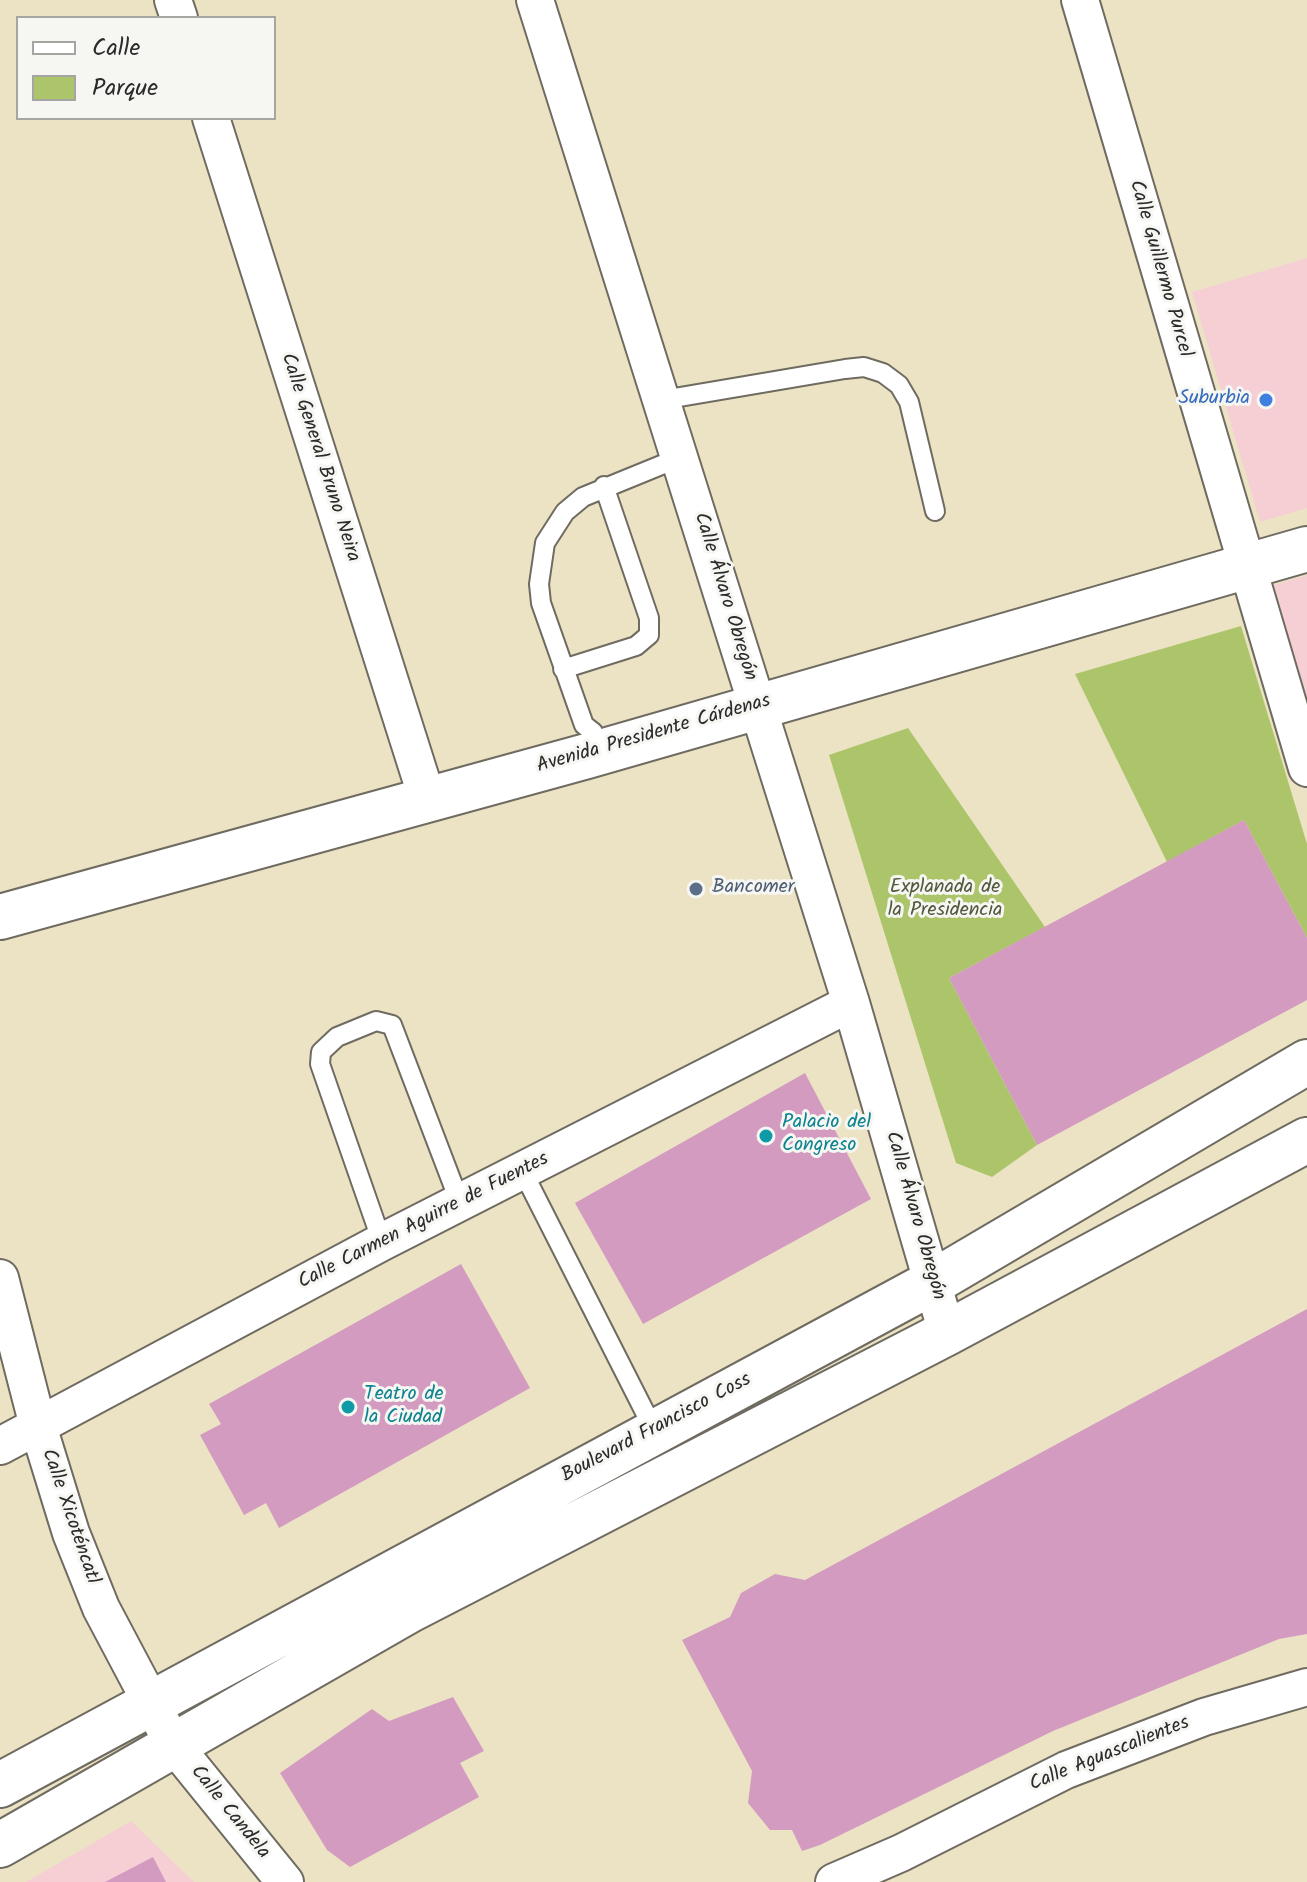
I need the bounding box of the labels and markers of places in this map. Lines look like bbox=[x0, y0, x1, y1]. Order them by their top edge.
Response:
place label: Suburbia bbox=[1178, 388, 1250, 412]
marker: Suburbia bbox=[1257, 391, 1275, 409]
place label: Bancomer bbox=[712, 877, 794, 901]
marker: Bancomer bbox=[687, 880, 705, 898]
place label: Palacio del Congreso bbox=[782, 1112, 871, 1159]
marker: Palacio del Congreso bbox=[757, 1127, 775, 1145]
place label: Teatro de la Ciudad bbox=[364, 1384, 443, 1431]
marker: Teatro de la Ciudad bbox=[339, 1398, 357, 1416]

